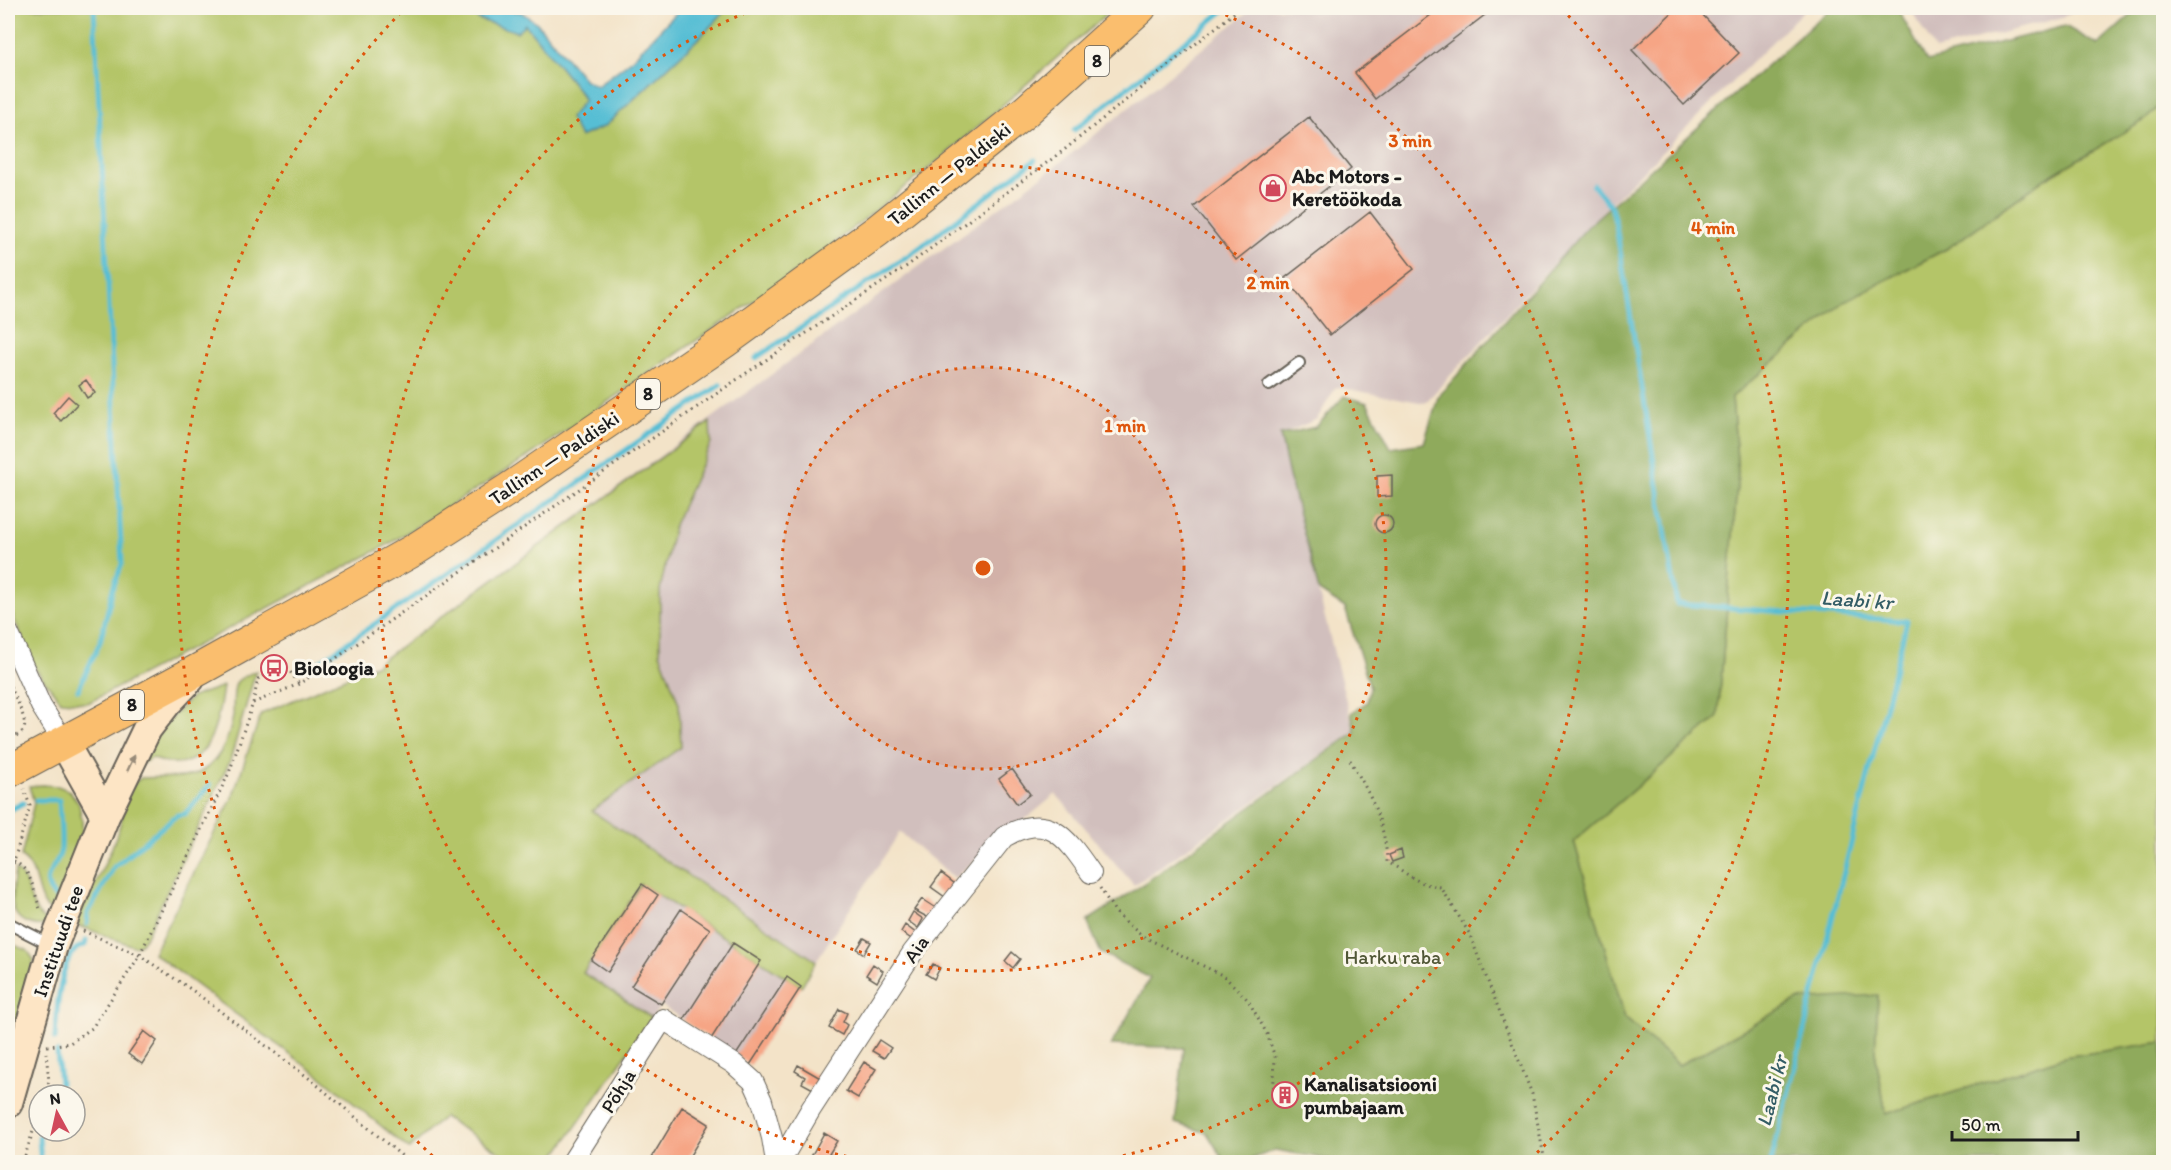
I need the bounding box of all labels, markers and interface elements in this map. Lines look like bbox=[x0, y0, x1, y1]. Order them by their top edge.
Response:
road number: 8 bbox=[1085, 46, 1109, 76]
street label: Tallinn — Paldiski bbox=[883, 117, 1015, 231]
text: 3 min bbox=[1388, 130, 1432, 152]
place label: Abc Motors - Keretöökoda bbox=[1291, 164, 1402, 211]
shop icon: Abc Motors - Keretöökoda bbox=[1258, 173, 1288, 203]
text: 4 min bbox=[1691, 217, 1736, 239]
text: 2 min bbox=[1247, 272, 1290, 294]
road number: 8 bbox=[636, 379, 660, 409]
street label: Tallinn — Paldiski bbox=[484, 406, 624, 510]
text: 1 min bbox=[1104, 415, 1146, 437]
centre of rings bbox=[973, 558, 993, 578]
water label: Laabi kr bbox=[1820, 585, 1896, 615]
bus stop icon: Bioloogia bbox=[259, 653, 289, 683]
place label: Bioloogia bbox=[294, 656, 375, 681]
road number: 8 bbox=[120, 690, 144, 720]
one-way arrow bbox=[126, 755, 135, 772]
street label: Instituudi tee bbox=[28, 882, 88, 1000]
street label: Aia bbox=[898, 931, 934, 967]
park label: Harku raba bbox=[1345, 945, 1442, 969]
water label: Laabi kr bbox=[1751, 1050, 1793, 1129]
street label: Põhja bbox=[595, 1064, 641, 1117]
place label: Kanalisatsiooni pumbajaam bbox=[1303, 1072, 1437, 1120]
building icon: Kanalisatsiooni pumbajaam bbox=[1270, 1080, 1300, 1110]
north arrow bbox=[27, 1083, 87, 1143]
text: N bbox=[48, 1088, 62, 1109]
scale bar bbox=[1952, 1104, 2078, 1142]
text: 50 m bbox=[1961, 1114, 2001, 1136]

